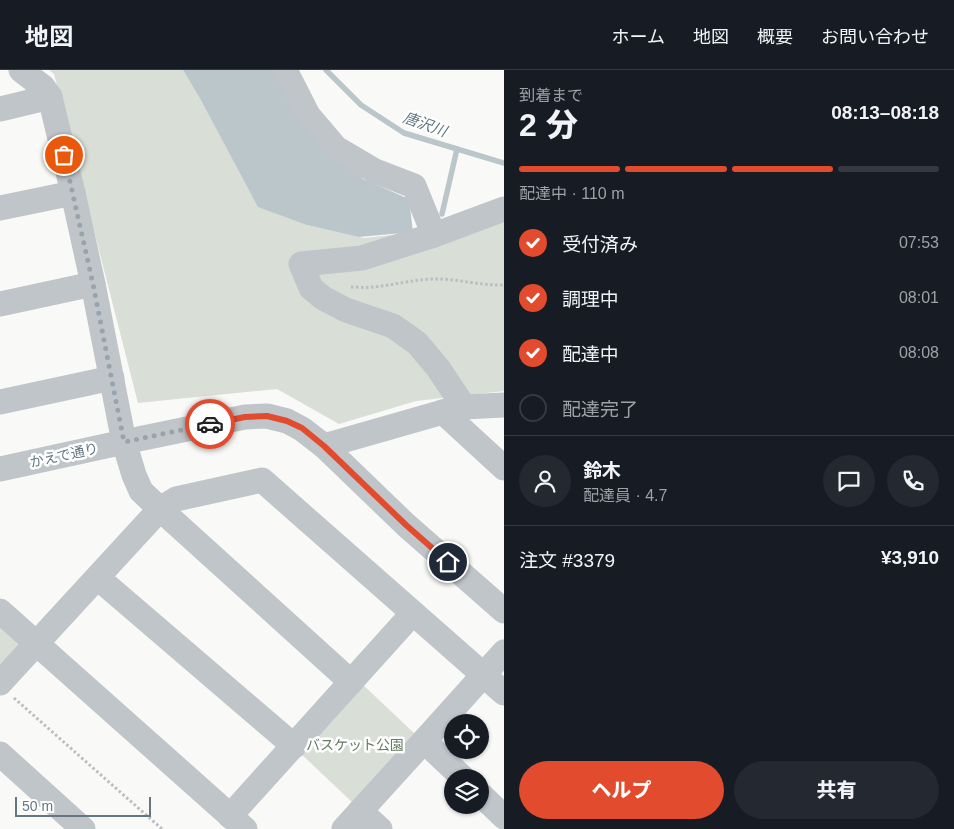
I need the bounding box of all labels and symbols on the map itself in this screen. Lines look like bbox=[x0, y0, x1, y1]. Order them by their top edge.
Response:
water label: 唐沢川 bbox=[401, 108, 451, 140]
pin bbox=[43, 134, 85, 176]
courier bbox=[185, 399, 235, 449]
street label: かえで通り bbox=[28, 440, 100, 470]
pin bbox=[427, 541, 469, 583]
park label: バスケット公園 bbox=[306, 737, 404, 753]
scale bar bbox=[15, 794, 151, 817]

